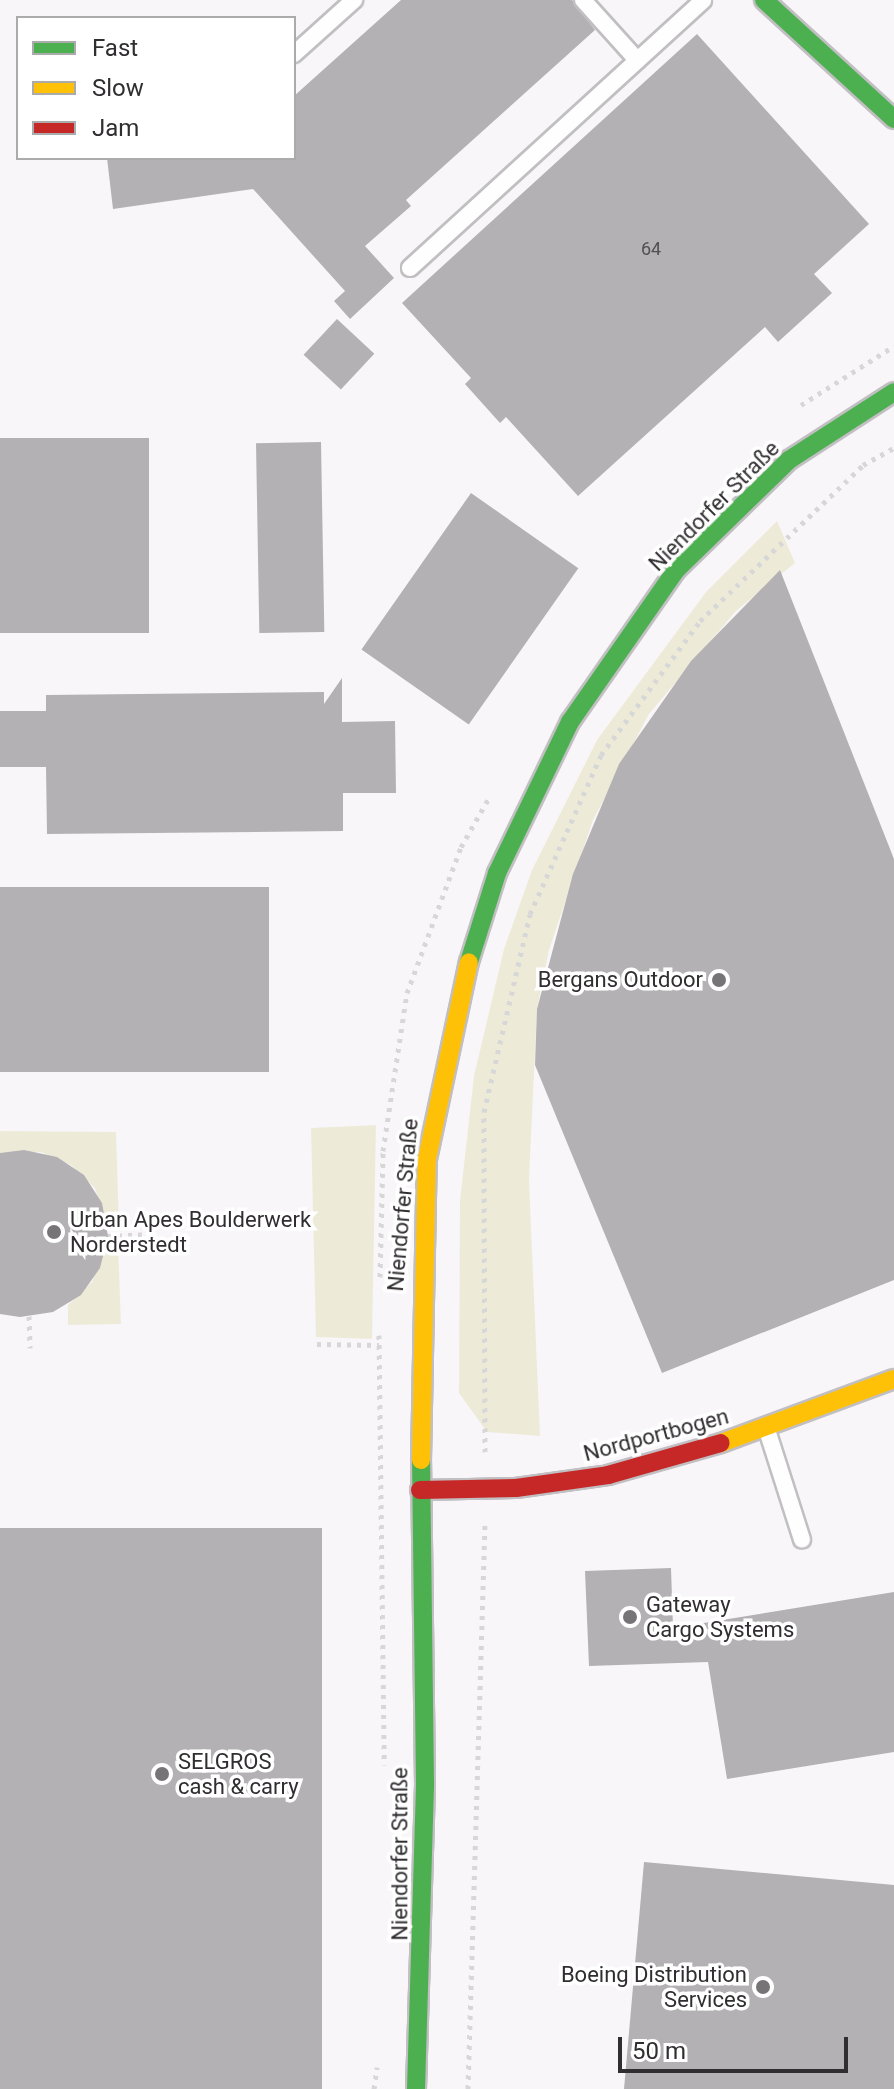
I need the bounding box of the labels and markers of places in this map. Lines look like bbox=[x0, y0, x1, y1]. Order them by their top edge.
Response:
place label: Bergans Outdoor bbox=[538, 967, 703, 993]
marker: Bergans Outdoor bbox=[710, 971, 728, 989]
place label: Urban Apes Boulderwerk Norderstedt bbox=[70, 1206, 311, 1258]
marker: Urban Apes Boulderwerk Norderstedt bbox=[45, 1223, 63, 1241]
place label: Gateway Cargo Systems bbox=[646, 1591, 794, 1642]
marker: Gateway Cargo Systems bbox=[621, 1608, 639, 1626]
place label: SELGROS cash & carry bbox=[178, 1748, 299, 1800]
marker: SELGROS cash & carry bbox=[153, 1765, 171, 1783]
place label: Boeing Distribution Services bbox=[561, 1961, 747, 2012]
marker: Boeing Distribution Services bbox=[754, 1978, 772, 1996]

